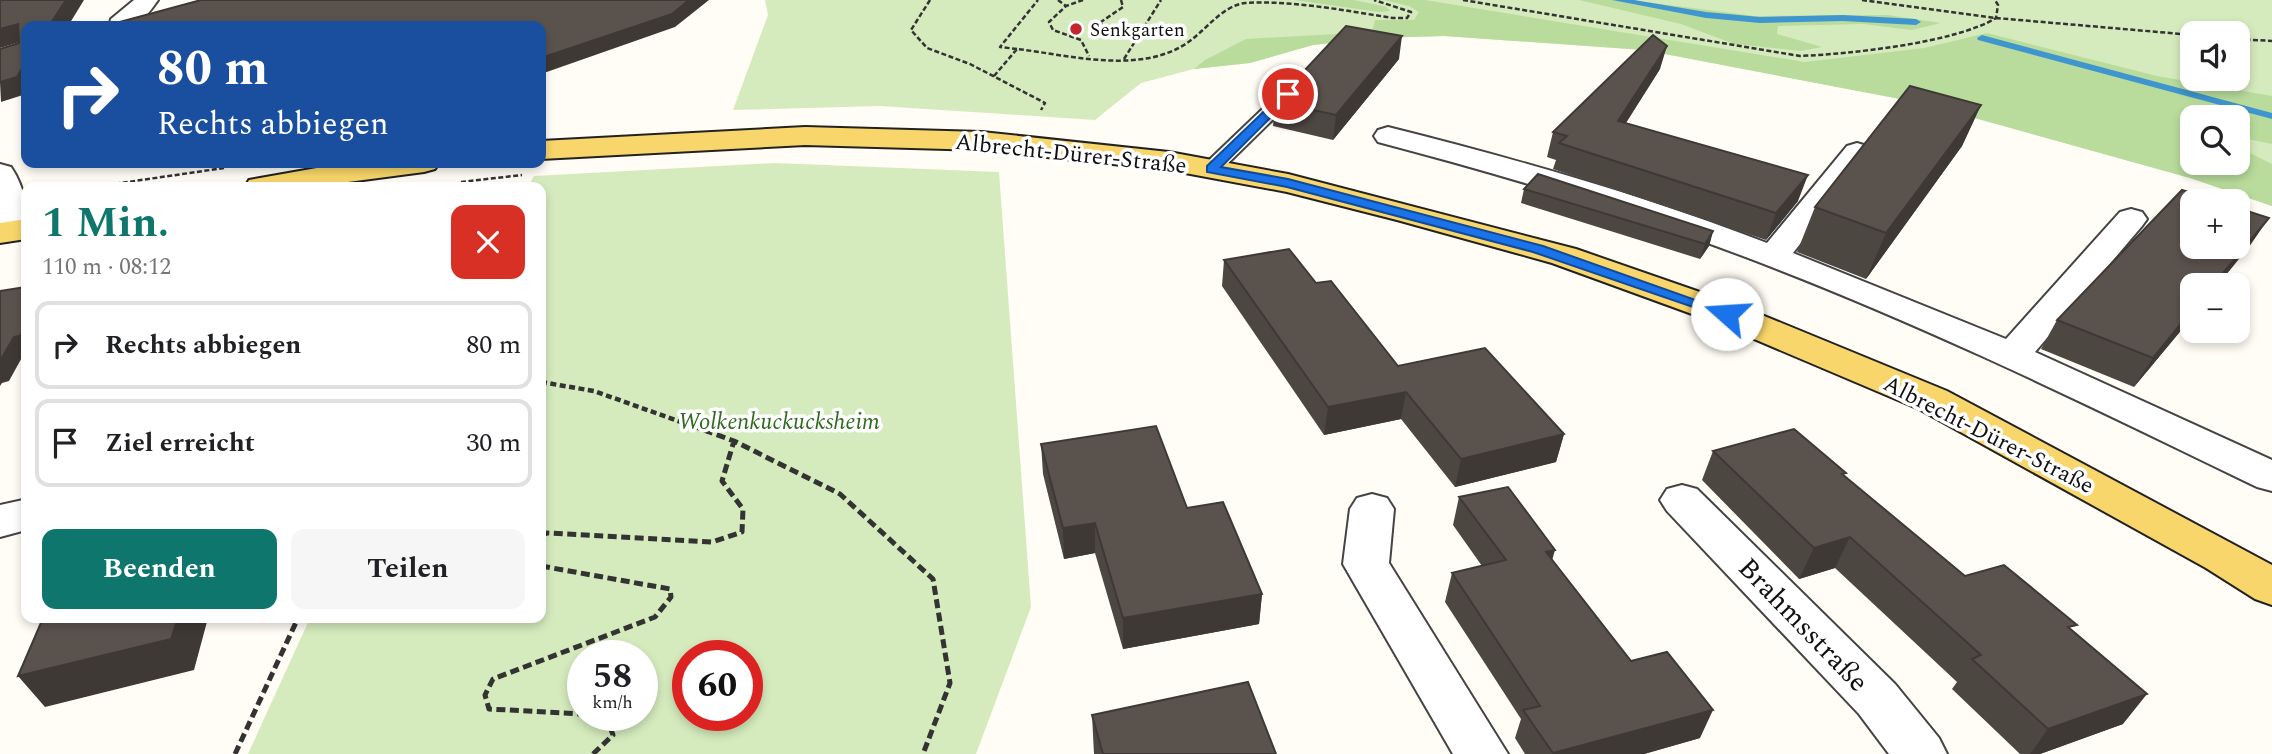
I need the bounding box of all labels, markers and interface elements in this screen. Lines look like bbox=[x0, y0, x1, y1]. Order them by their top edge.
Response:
place label: Senkgarten bbox=[1090, 16, 1185, 45]
marker: Senkgarten bbox=[1068, 21, 1084, 37]
map controls bbox=[2180, 21, 2250, 343]
button: sound bbox=[2180, 21, 2250, 91]
text: 80 m bbox=[157, 32, 268, 107]
icon: right bbox=[42, 49, 133, 140]
pin bbox=[1258, 64, 1318, 124]
icon: arrive bbox=[1269, 75, 1307, 113]
text: Rechts abbiegen bbox=[157, 100, 389, 149]
button: search bbox=[2180, 105, 2250, 175]
street label: Albrecht-Dürer-Straße bbox=[953, 125, 1188, 184]
button: + bbox=[2180, 189, 2250, 259]
text: 1 Min. bbox=[42, 192, 169, 255]
button: close bbox=[451, 205, 525, 279]
text: 110 m · 08:12 bbox=[42, 250, 171, 285]
button: − bbox=[2180, 273, 2250, 343]
position arrow bbox=[1690, 277, 1764, 351]
text: Rechts abbiegen bbox=[105, 325, 301, 365]
text: 80 m bbox=[466, 325, 521, 365]
icon: right bbox=[46, 326, 84, 364]
street label: Albrecht-Dürer-Straße bbox=[1877, 367, 2100, 504]
park label: Wolkenkuckucksheim bbox=[678, 405, 880, 440]
text: Ziel erreicht bbox=[105, 423, 255, 463]
text: 30 m bbox=[466, 423, 521, 463]
icon: arrive bbox=[46, 424, 84, 462]
button: Beenden bbox=[42, 529, 277, 609]
button: Teilen bbox=[291, 529, 525, 609]
street label: Brahmsstraße bbox=[1727, 548, 1879, 702]
speed limit sign: 60 bbox=[672, 640, 763, 731]
text: 58 bbox=[593, 650, 632, 703]
text: km/h bbox=[592, 689, 633, 716]

